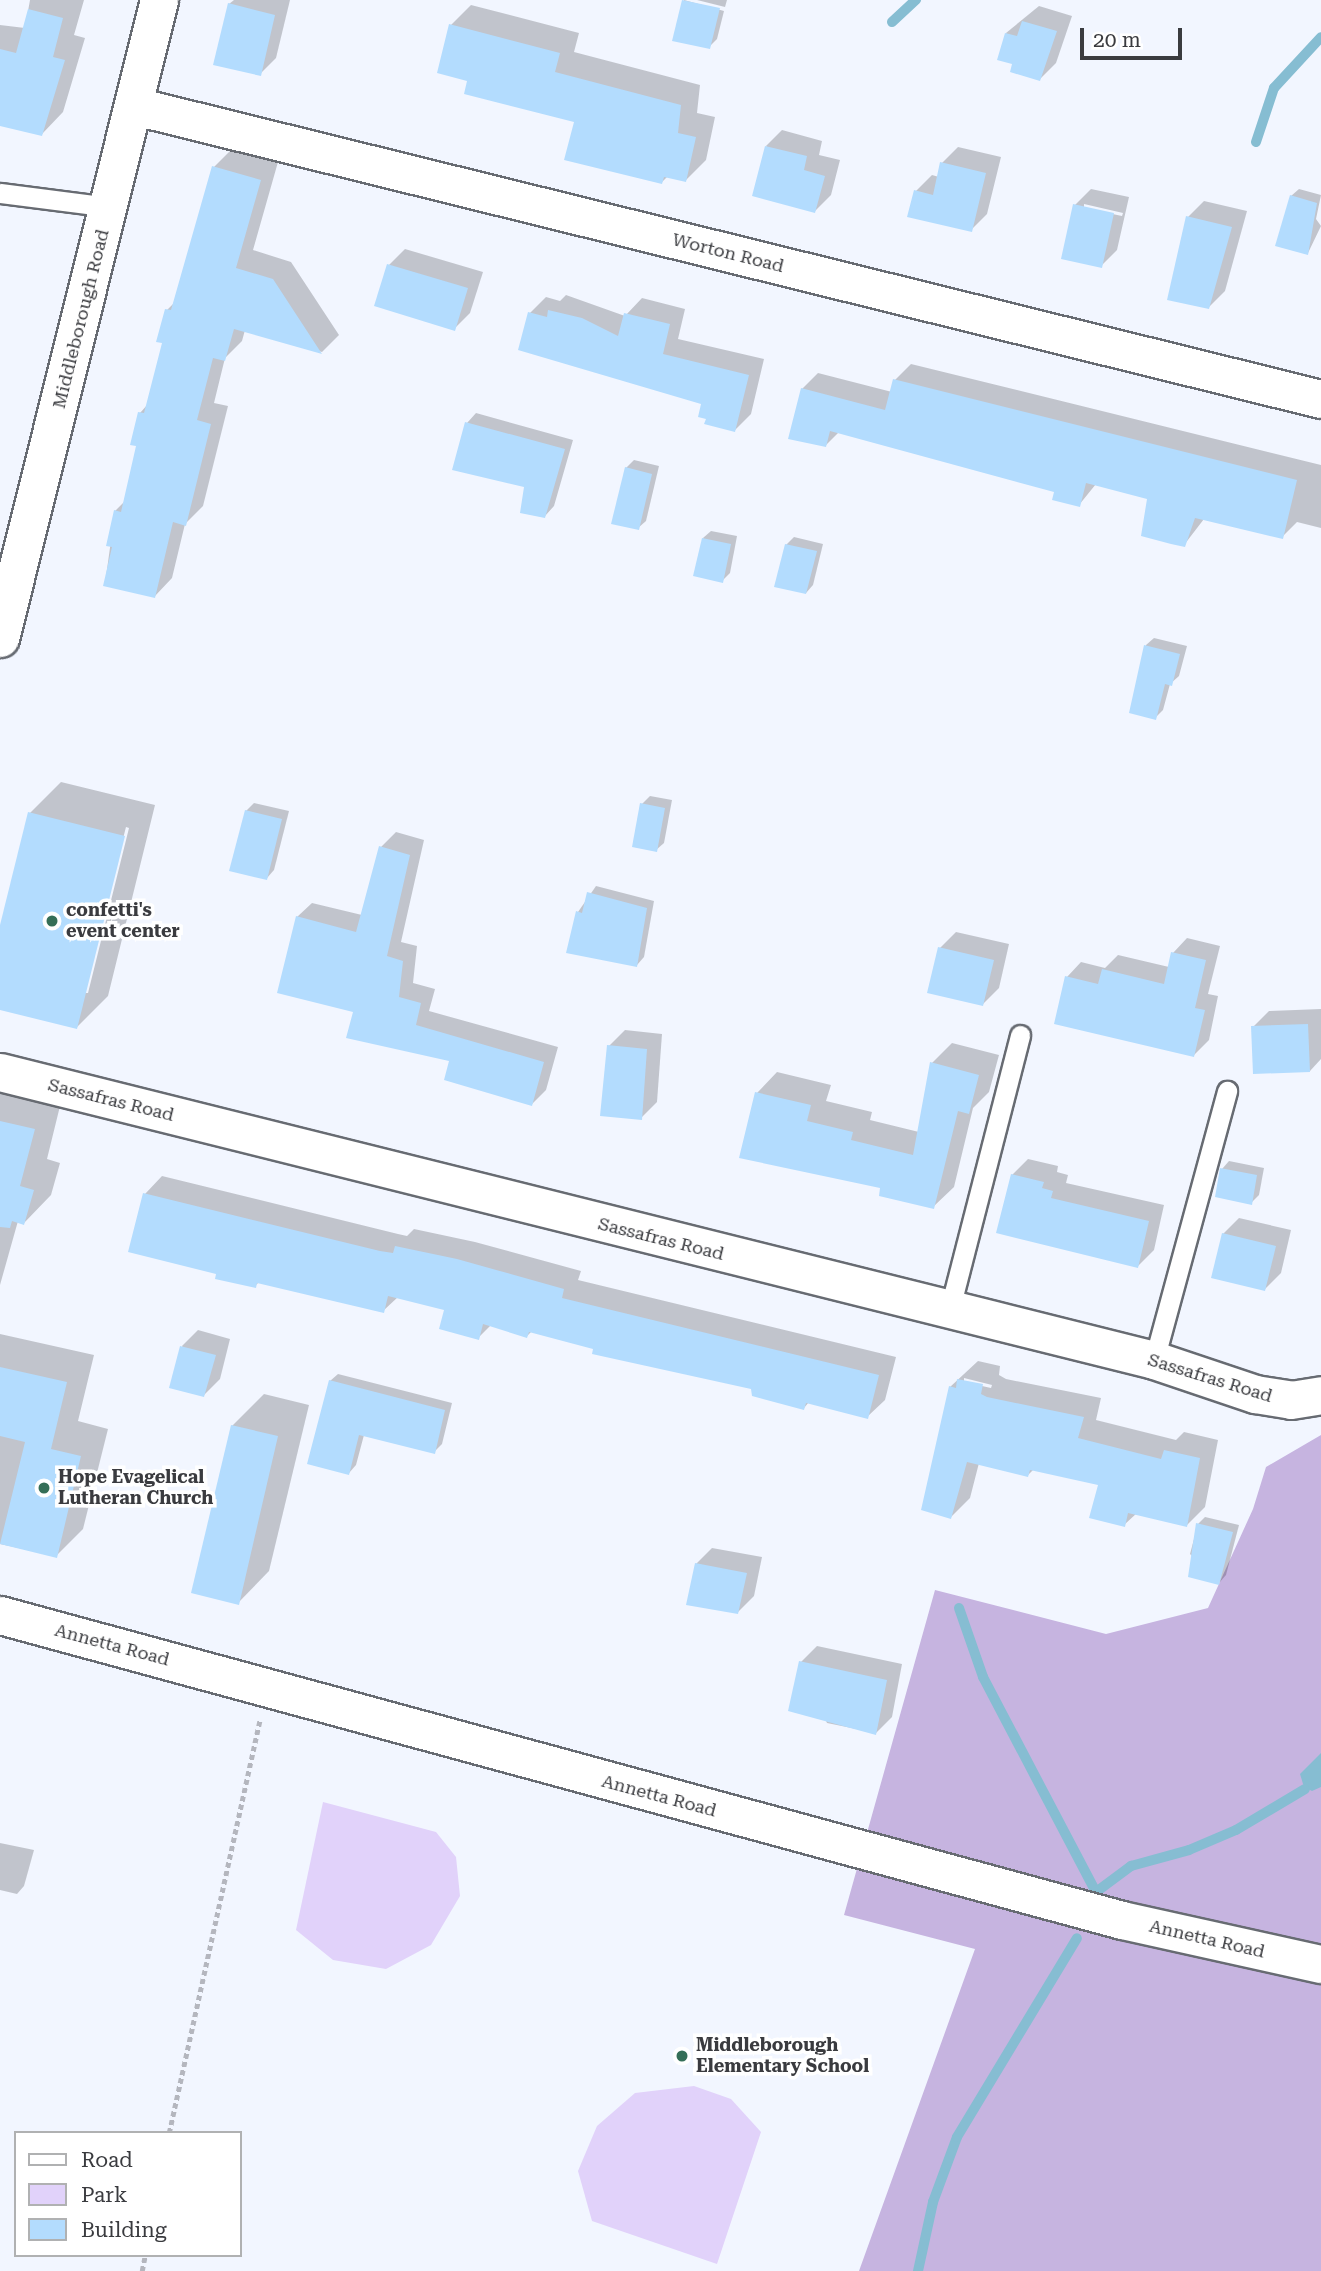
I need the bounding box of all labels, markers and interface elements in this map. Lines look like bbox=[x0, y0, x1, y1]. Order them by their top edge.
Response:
scale bar bbox=[1083, 14, 1184, 58]
text: 20 m bbox=[1093, 28, 1141, 52]
street label: Middleborough Road bbox=[48, 227, 114, 411]
street label: Worton Road bbox=[670, 229, 786, 277]
place label: confetti's event center bbox=[66, 900, 180, 942]
marker: confetti's event center bbox=[44, 913, 60, 929]
street label: Sassafras Road bbox=[46, 1074, 176, 1126]
street label: Sassafras Road bbox=[596, 1213, 726, 1265]
street label: Sassafras Road bbox=[1145, 1349, 1275, 1407]
place label: Hope Evagelical Lutheran Church bbox=[58, 1467, 213, 1510]
marker: Hope Evagelical Lutheran Church bbox=[36, 1480, 52, 1496]
street label: Annetta Road bbox=[52, 1619, 172, 1671]
street label: Annetta Road bbox=[599, 1770, 719, 1822]
street label: Annetta Road bbox=[1147, 1915, 1267, 1963]
place label: Middleborough Elementary School bbox=[696, 2035, 869, 2078]
marker: Middleborough Elementary School bbox=[674, 2048, 690, 2064]
legend bbox=[14, 2131, 242, 2257]
text: Road bbox=[81, 2148, 133, 2172]
text: Park bbox=[81, 2183, 127, 2207]
text: Building bbox=[81, 2218, 167, 2242]

